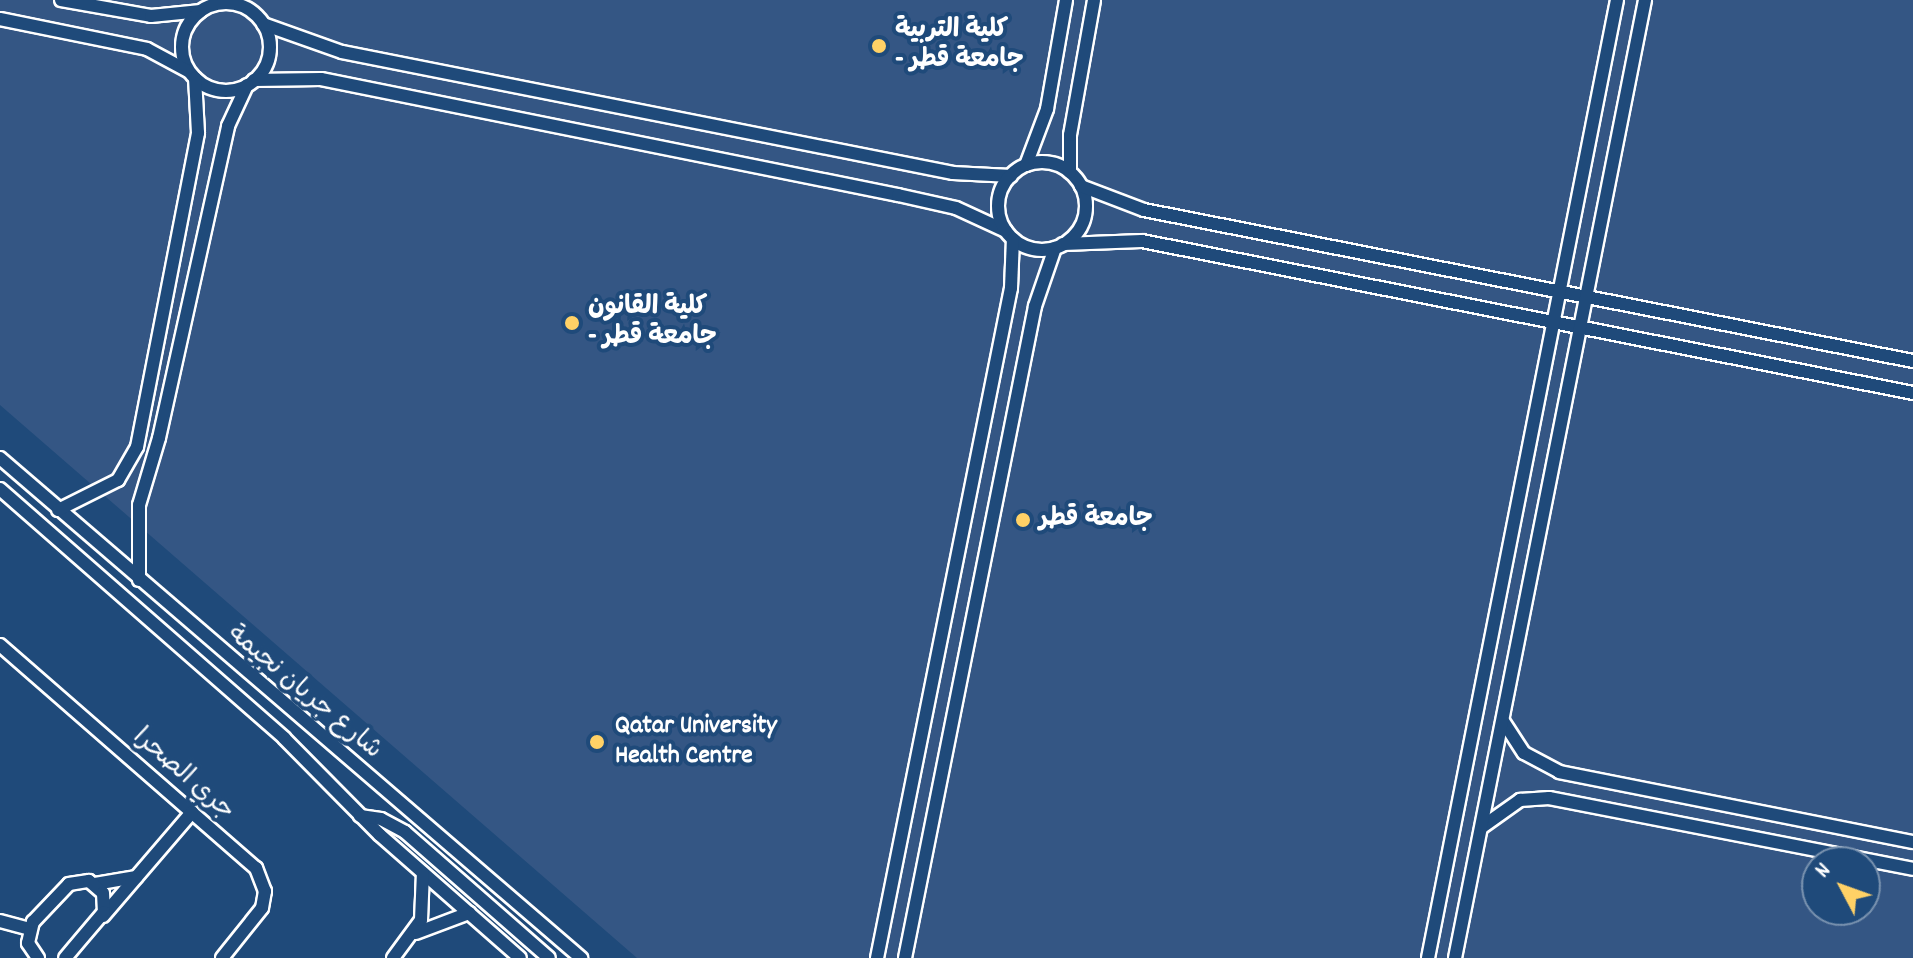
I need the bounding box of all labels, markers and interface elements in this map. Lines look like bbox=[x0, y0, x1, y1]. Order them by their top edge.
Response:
place label: كلية التربية - جامعة قطر bbox=[895, 15, 1024, 76]
marker: كلية التربية - جامعة قطر bbox=[870, 37, 888, 55]
place label: كلية القانون - جامعة قطر bbox=[588, 292, 717, 354]
marker: كلية القانون - جامعة قطر bbox=[563, 314, 581, 332]
place label: جامعة قطر bbox=[1039, 504, 1153, 536]
marker: جامعة قطر bbox=[1014, 511, 1032, 529]
street label: شارع جريان نجيمة bbox=[220, 619, 388, 767]
place label: Qatar University Health Centre bbox=[615, 711, 777, 772]
street label: جري الصحرا bbox=[126, 722, 240, 828]
marker: Qatar University Health Centre bbox=[586, 731, 608, 753]
north arrow bbox=[1801, 846, 1881, 926]
text: N bbox=[1809, 857, 1839, 886]

